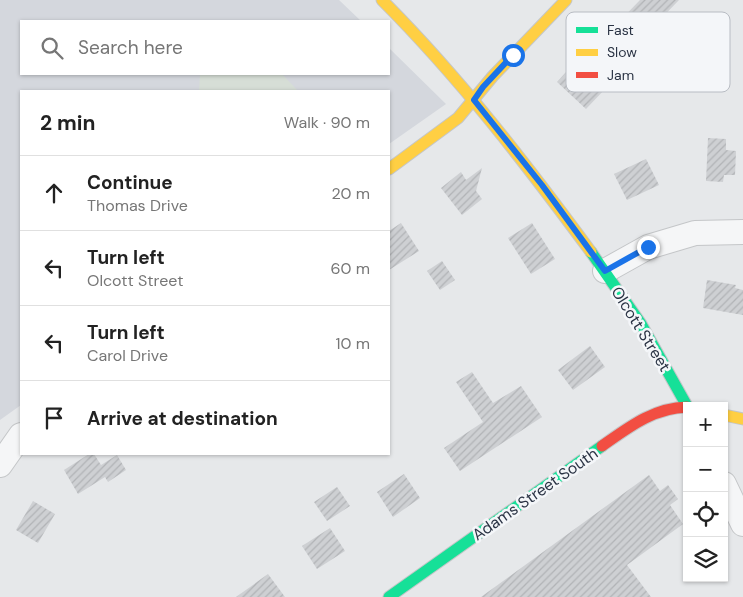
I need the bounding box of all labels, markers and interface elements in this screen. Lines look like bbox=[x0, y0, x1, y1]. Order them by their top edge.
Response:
legend bbox=[566, 12, 730, 92]
search box bbox=[20, 20, 390, 75]
text: Fast bbox=[607, 21, 634, 39]
icon: search bbox=[38, 34, 66, 62]
text: Search here bbox=[78, 35, 183, 60]
text: Slow bbox=[607, 43, 637, 61]
route start bbox=[502, 44, 525, 67]
text: Jam bbox=[607, 66, 634, 84]
text: 2 min bbox=[40, 109, 96, 137]
text: Walk · 90 m bbox=[284, 112, 370, 133]
text: Continue bbox=[87, 170, 173, 195]
icon: ahead bbox=[40, 179, 68, 207]
text: 20 m bbox=[331, 183, 370, 204]
text: Thomas Drive bbox=[87, 195, 188, 216]
route end bbox=[637, 236, 660, 259]
text: Turn left bbox=[87, 245, 165, 270]
icon: left bbox=[40, 254, 68, 282]
text: 60 m bbox=[330, 258, 370, 279]
text: Olcott Street bbox=[87, 270, 183, 291]
street label: Olcott Street bbox=[607, 283, 675, 375]
text: Turn left bbox=[87, 320, 165, 345]
icon: left bbox=[40, 329, 68, 357]
text: 10 m bbox=[336, 333, 370, 354]
text: Carol Drive bbox=[87, 345, 168, 366]
map controls bbox=[683, 402, 728, 582]
button: + bbox=[683, 402, 728, 447]
icon: arrive bbox=[40, 404, 68, 432]
text: Arrive at destination bbox=[87, 406, 278, 431]
street label: Adams Street South bbox=[468, 443, 602, 545]
button: − bbox=[683, 447, 728, 492]
button: locate bbox=[683, 492, 728, 537]
button: layers bbox=[683, 537, 728, 582]

